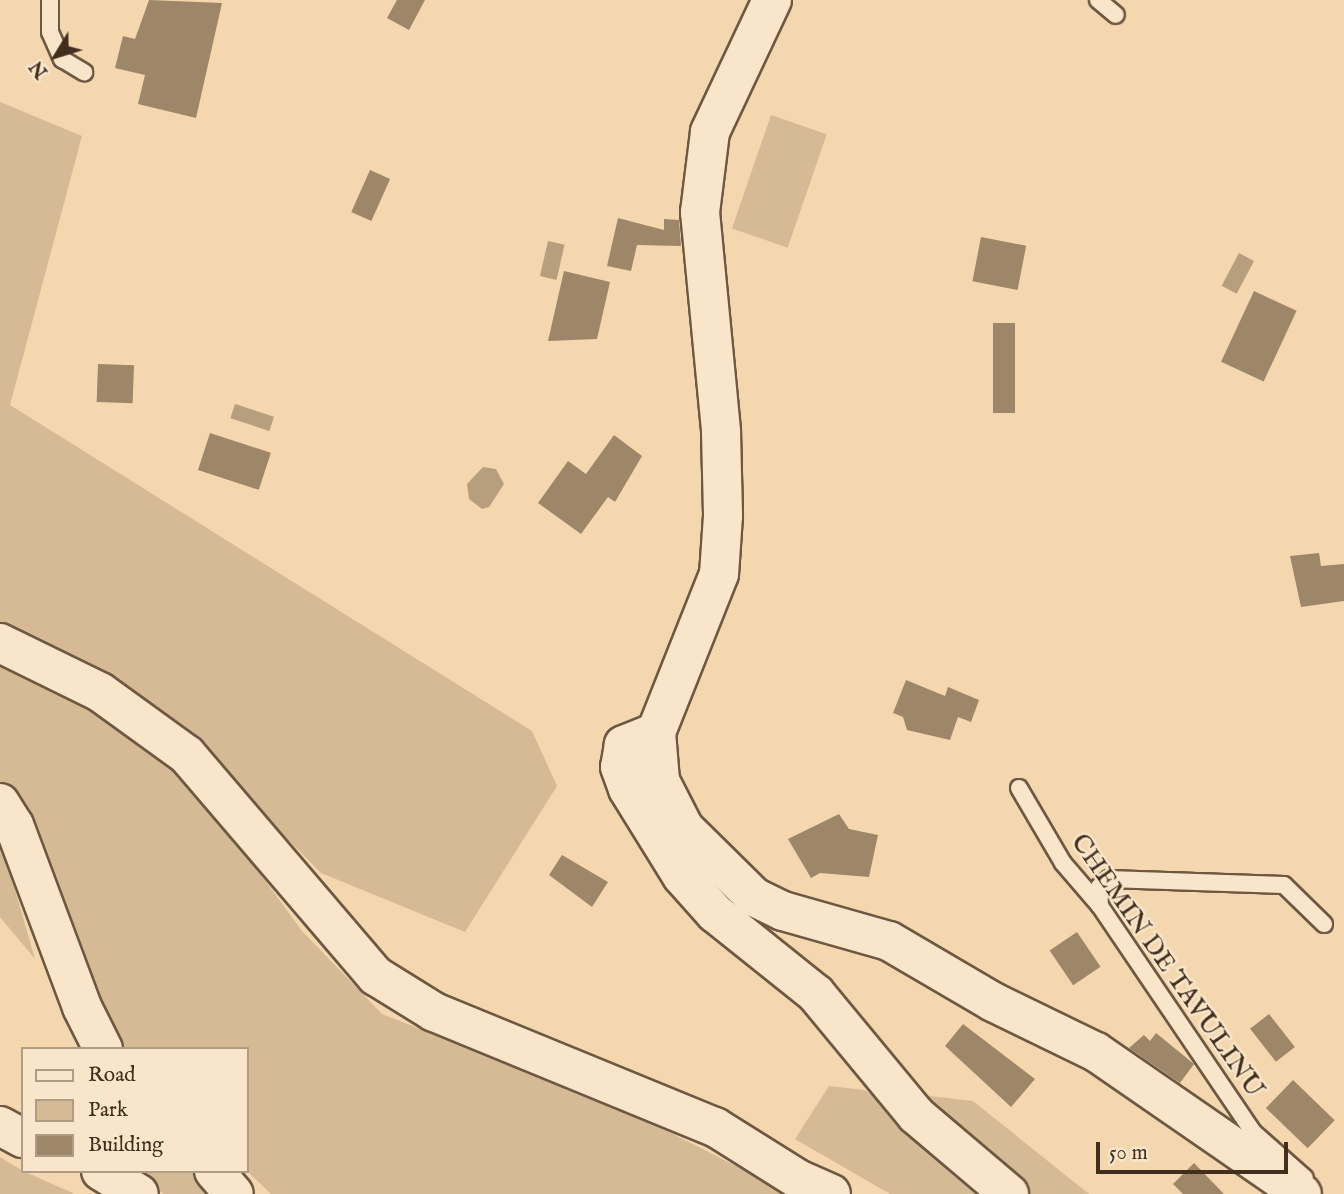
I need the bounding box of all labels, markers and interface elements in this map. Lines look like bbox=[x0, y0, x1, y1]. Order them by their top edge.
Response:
north arrow bbox=[21, 21, 91, 91]
text: N bbox=[25, 55, 54, 83]
street label: CHEMIN DE TAVULINU bbox=[1064, 828, 1270, 1104]
legend bbox=[21, 1047, 248, 1173]
text: Road bbox=[88, 1062, 135, 1089]
text: Park bbox=[88, 1097, 128, 1124]
scale bar bbox=[1099, 1128, 1292, 1172]
text: Building bbox=[88, 1132, 163, 1159]
text: 50 m bbox=[1109, 1140, 1148, 1167]

